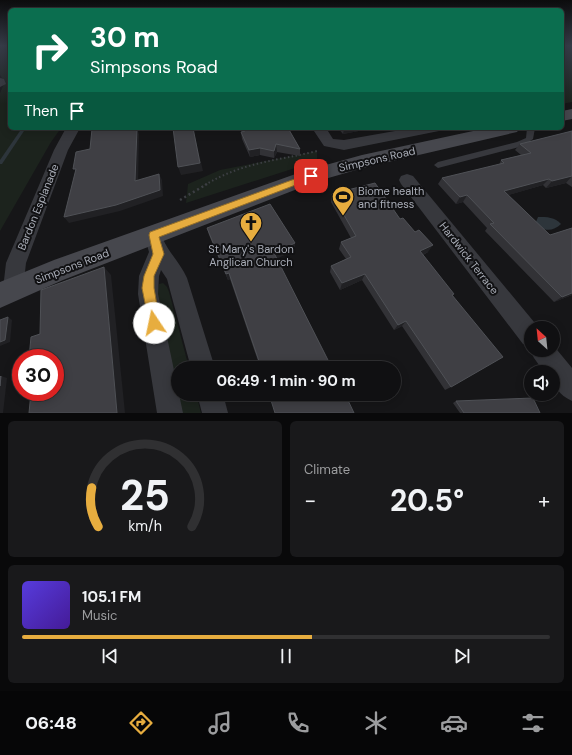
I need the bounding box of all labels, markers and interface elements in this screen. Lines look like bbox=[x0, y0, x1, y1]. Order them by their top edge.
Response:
text: 30 m bbox=[90, 19, 160, 56]
icon: right bbox=[24, 24, 76, 76]
text: Simpsons Road bbox=[90, 55, 218, 79]
icon: arrive bbox=[66, 100, 88, 122]
text: Then bbox=[24, 101, 58, 121]
street label: Simpsons Road bbox=[337, 143, 417, 175]
pin bbox=[294, 159, 328, 193]
street label: Bardon Esplanade bbox=[14, 162, 62, 252]
icon: arrive bbox=[300, 165, 322, 187]
sports icon: Biome health and fitness bbox=[330, 184, 356, 217]
place label: Biome health and fitness bbox=[358, 184, 424, 211]
church icon: St Mary's Bardon Anglican Church bbox=[238, 210, 264, 243]
street label: Hardwick Terrace bbox=[436, 219, 502, 297]
place label: St Mary's Bardon Anglican Church bbox=[208, 242, 294, 269]
street label: Simpsons Road bbox=[33, 245, 111, 287]
position arrow bbox=[133, 302, 175, 344]
north arrow bbox=[524, 321, 560, 357]
map controls bbox=[524, 321, 560, 401]
speed limit sign: 30 bbox=[12, 349, 64, 401]
button: sound bbox=[524, 365, 560, 401]
text: 06:49 · 1 min · 90 m bbox=[216, 371, 356, 391]
text: Climate bbox=[304, 461, 350, 478]
text: 25 bbox=[120, 469, 170, 523]
text: 20.5° bbox=[390, 481, 464, 520]
text: − bbox=[304, 486, 316, 515]
text: + bbox=[538, 486, 550, 515]
text: km/h bbox=[128, 517, 162, 535]
text: 105.1 FM bbox=[82, 587, 141, 607]
text: Music bbox=[82, 607, 117, 624]
icon: previous bbox=[99, 645, 121, 667]
icon: pause bbox=[275, 645, 297, 667]
icon: next bbox=[451, 645, 473, 667]
icon: directions bbox=[127, 709, 155, 737]
icon: music bbox=[206, 709, 234, 737]
icon: phone bbox=[284, 709, 312, 737]
icon: climate bbox=[362, 709, 390, 737]
icon: car bbox=[440, 709, 468, 737]
icon: filters bbox=[519, 709, 547, 737]
text: 06:48 bbox=[25, 711, 77, 735]

